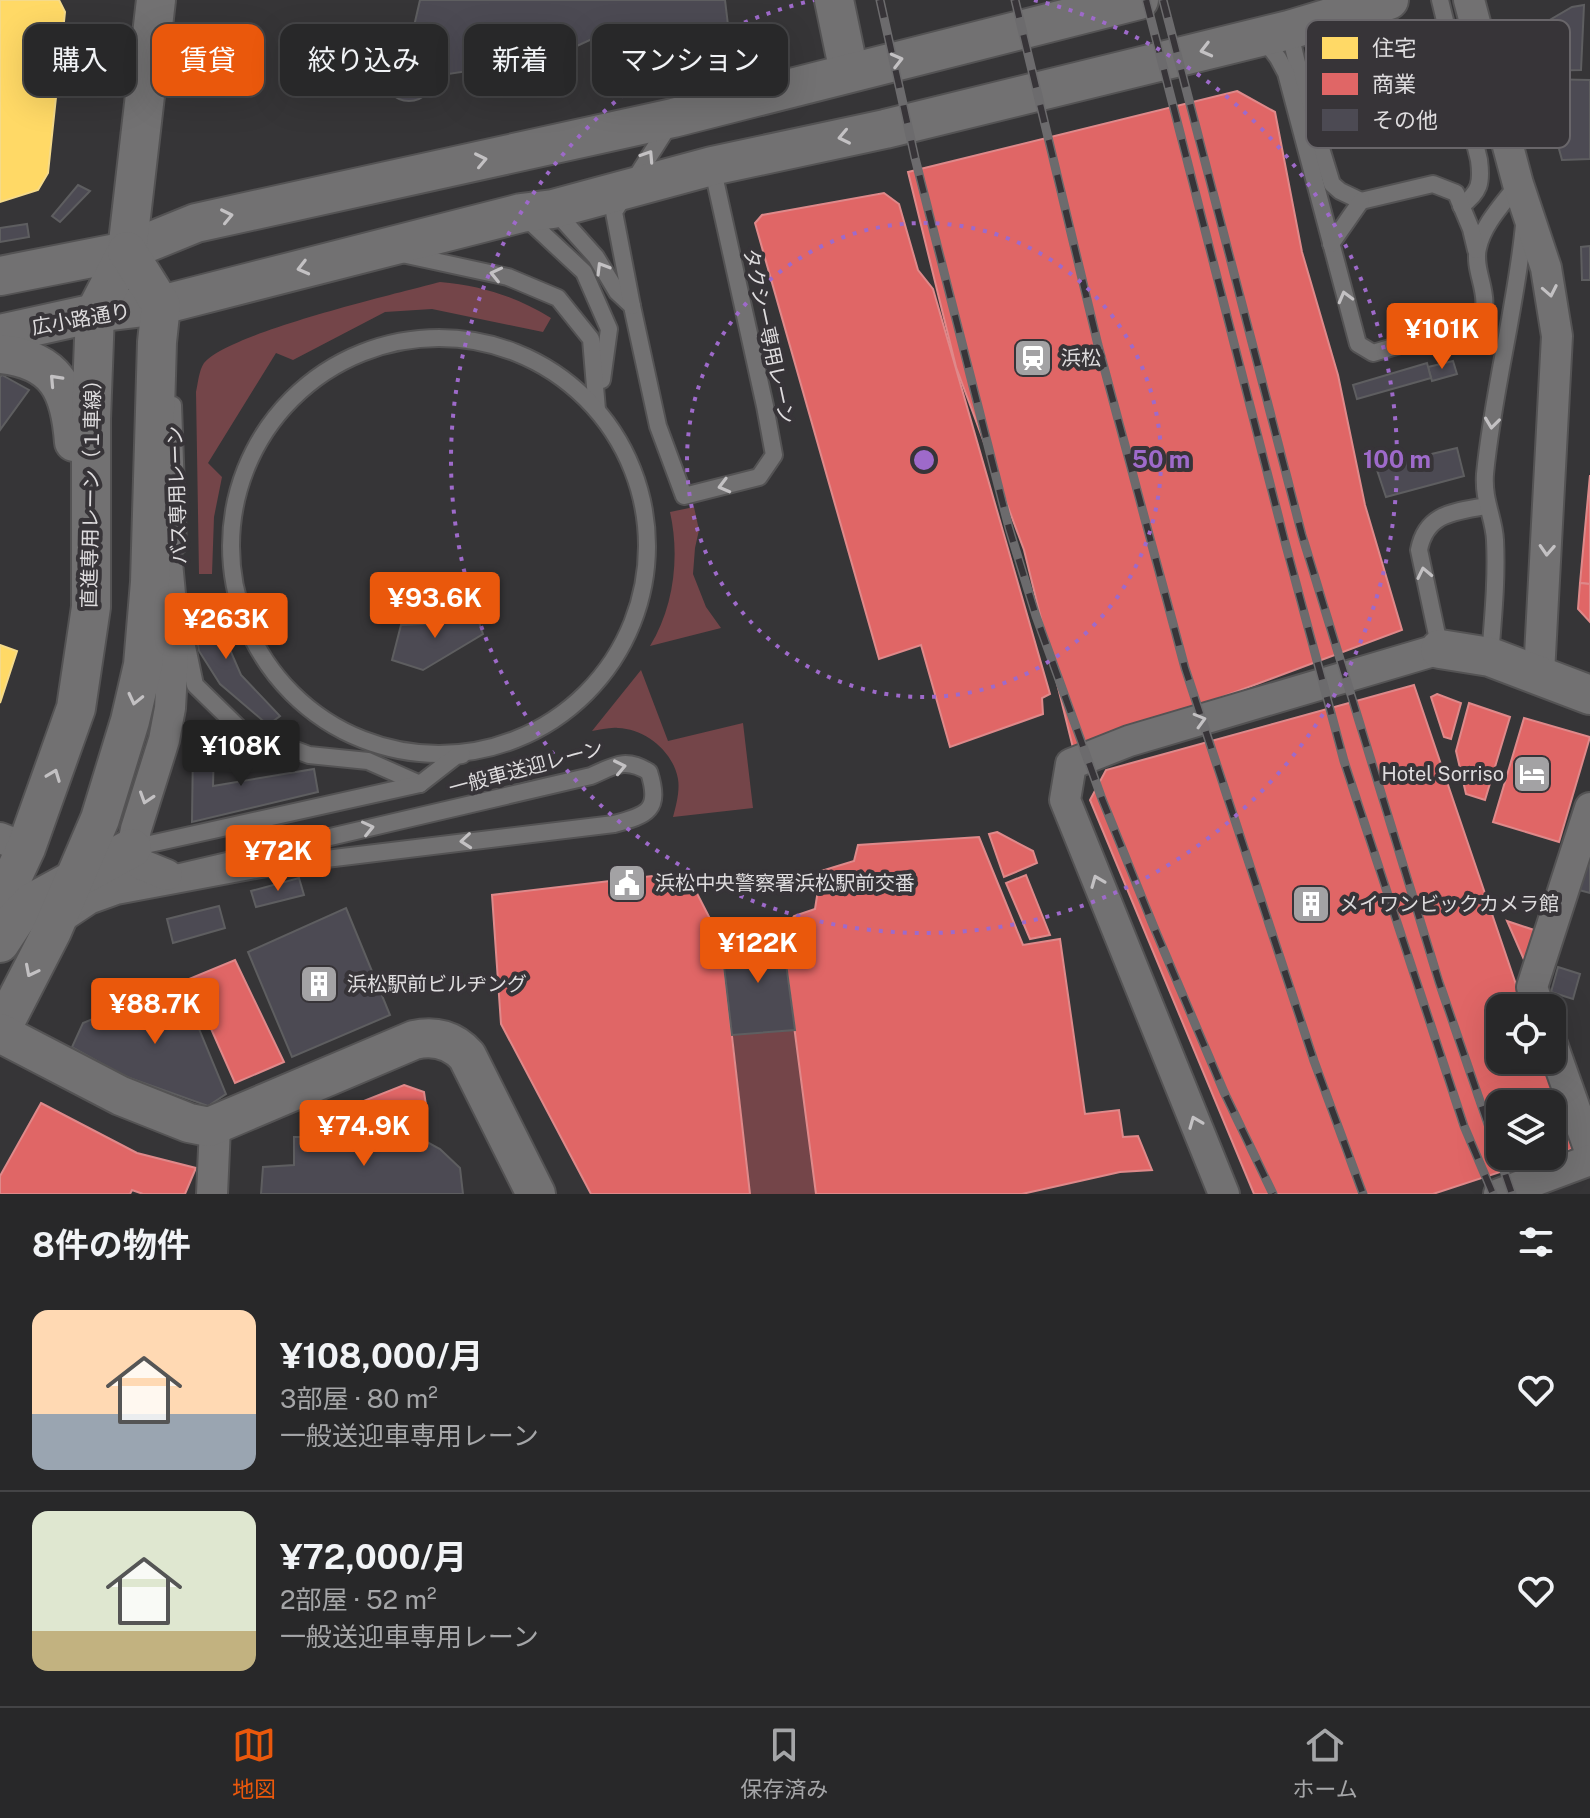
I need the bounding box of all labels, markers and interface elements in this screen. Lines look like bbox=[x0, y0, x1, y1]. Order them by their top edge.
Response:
legend bbox=[1306, 20, 1570, 148]
chip: 購入 bbox=[24, 24, 136, 96]
chip: 賃貸 bbox=[152, 24, 264, 96]
chip: 絞り込み bbox=[280, 24, 448, 96]
chip: 新着 bbox=[464, 24, 576, 96]
chip: マンション bbox=[592, 24, 788, 96]
text: 住宅 bbox=[1372, 35, 1416, 61]
one-way arrow bbox=[1200, 41, 1213, 58]
one-way arrow bbox=[890, 52, 903, 69]
text: 商業 bbox=[1372, 71, 1416, 97]
text: その他 bbox=[1372, 107, 1438, 133]
one-way arrow bbox=[838, 128, 851, 145]
one-way arrow bbox=[639, 150, 654, 165]
one-way arrow bbox=[474, 152, 487, 169]
one-way arrow bbox=[220, 208, 233, 225]
street label: タクシー専用レーン bbox=[739, 246, 799, 426]
one-way arrow bbox=[297, 259, 311, 276]
one-way arrow bbox=[596, 262, 612, 277]
one-way arrow bbox=[490, 266, 504, 283]
one-way arrow bbox=[1541, 283, 1558, 297]
one-way arrow bbox=[1338, 290, 1355, 304]
street label: 広小路通り bbox=[30, 298, 132, 340]
pin: ¥101K bbox=[1386, 303, 1498, 371]
text: ¥101K bbox=[1405, 313, 1479, 344]
station icon: 浜松 bbox=[1012, 337, 1054, 379]
place label: 浜松 bbox=[1061, 346, 1101, 370]
street label: 直進専用レーン（１車線） bbox=[77, 369, 105, 609]
one-way arrow bbox=[49, 375, 64, 389]
one-way arrow bbox=[1484, 416, 1501, 430]
street label: バス専用レーン bbox=[163, 425, 191, 565]
text: 50 m bbox=[1132, 445, 1190, 473]
text: 100 m bbox=[1363, 445, 1431, 473]
centre of rings bbox=[910, 446, 938, 474]
one-way arrow bbox=[717, 476, 731, 493]
one-way arrow bbox=[1538, 544, 1555, 557]
one-way arrow bbox=[1416, 567, 1433, 580]
pin: ¥93.6K bbox=[370, 572, 500, 640]
text: ¥93.6K bbox=[388, 582, 482, 613]
pin: ¥263K bbox=[170, 593, 282, 661]
text: ¥263K bbox=[183, 603, 269, 634]
one-way arrow bbox=[127, 692, 144, 705]
one-way arrow bbox=[1193, 713, 1206, 729]
pin: ¥108K bbox=[185, 720, 297, 788]
text: ¥108K bbox=[200, 730, 282, 761]
street label: 一般車送迎レーン bbox=[446, 736, 606, 800]
hotel icon: Hotel Sorriso bbox=[1511, 753, 1553, 795]
one-way arrow bbox=[613, 759, 626, 776]
place label: Hotel Sorriso bbox=[1381, 762, 1504, 786]
one-way arrow bbox=[44, 769, 61, 783]
one-way arrow bbox=[140, 791, 156, 805]
one-way arrow bbox=[361, 820, 374, 837]
pin: ¥72K bbox=[231, 825, 325, 893]
one-way arrow bbox=[459, 833, 472, 850]
text: ¥72K bbox=[244, 835, 312, 866]
public building icon: 浜松中央警察署浜松駅前交番 bbox=[606, 862, 648, 904]
place label: 浜松中央警察署浜松駅前交番 bbox=[655, 871, 915, 895]
one-way arrow bbox=[1091, 875, 1107, 889]
building icon: メイワンビックカメラ館 bbox=[1290, 883, 1332, 925]
place label: メイワンビックカメラ館 bbox=[1339, 892, 1559, 916]
pin: ¥122K bbox=[702, 917, 814, 985]
text: ¥122K bbox=[718, 927, 798, 958]
one-way arrow bbox=[26, 963, 41, 978]
building icon: 浜松駅前ビルヂング bbox=[298, 963, 340, 1005]
place label: 浜松駅前ビルヂング bbox=[347, 972, 527, 996]
pin: ¥88.7K bbox=[90, 978, 220, 1046]
text: ¥88.7K bbox=[109, 988, 201, 1019]
map controls bbox=[1486, 994, 1566, 1170]
button: locate bbox=[1486, 994, 1566, 1074]
button: layers bbox=[1486, 1090, 1566, 1170]
pin: ¥74.9K bbox=[299, 1100, 429, 1168]
text: ¥74.9K bbox=[318, 1110, 410, 1141]
one-way arrow bbox=[1188, 1116, 1204, 1130]
icon: filters bbox=[1514, 1220, 1558, 1264]
text: 8件の物件 bbox=[32, 1225, 191, 1265]
text: ¥108,000/月 bbox=[280, 1336, 483, 1376]
icon: home bbox=[96, 1342, 192, 1438]
icon: heart bbox=[1514, 1368, 1558, 1412]
text: 3部屋 · 80 m² bbox=[280, 1383, 438, 1414]
text: 一般送迎車専用レーン bbox=[280, 1420, 539, 1451]
text: ¥72,000/月 bbox=[280, 1537, 467, 1577]
icon: home bbox=[96, 1543, 192, 1639]
icon: heart bbox=[1514, 1569, 1558, 1613]
text: 2部屋 · 52 m² bbox=[280, 1584, 436, 1615]
text: 一般送迎車専用レーン bbox=[280, 1621, 539, 1652]
tab: 地図 bbox=[232, 1723, 276, 1803]
tab: 保存済み bbox=[740, 1723, 828, 1803]
tab: ホーム bbox=[1293, 1723, 1358, 1803]

